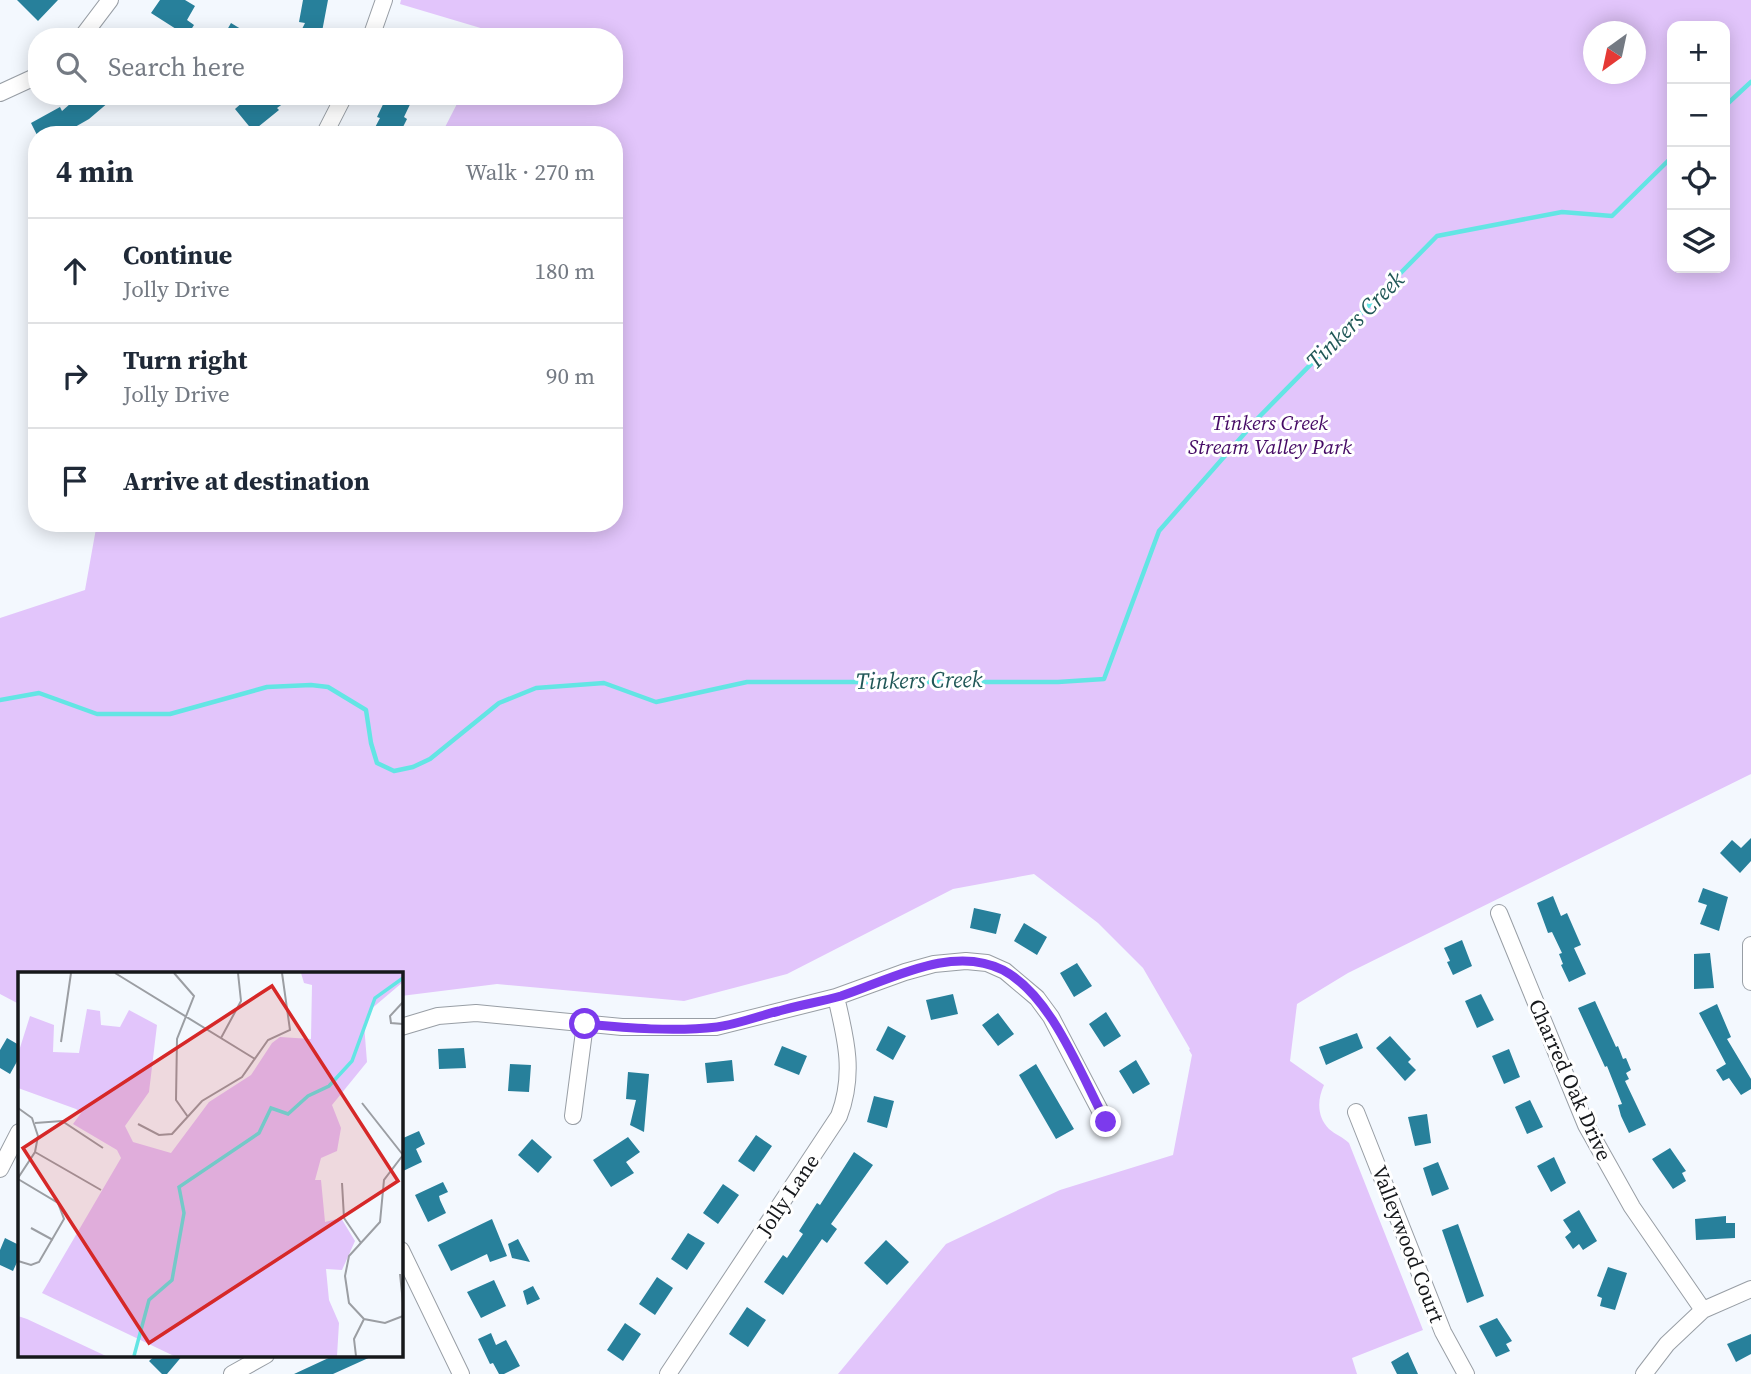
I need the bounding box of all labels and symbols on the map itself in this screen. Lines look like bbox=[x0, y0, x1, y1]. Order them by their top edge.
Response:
north arrow bbox=[1583, 21, 1646, 84]
water label: Tinkers Creek bbox=[1299, 264, 1411, 376]
park label: Tinkers Creek Stream Valley Park bbox=[1188, 408, 1352, 461]
water label: Tinkers Creek bbox=[855, 663, 983, 697]
inset map bbox=[18, 972, 402, 1356]
street label: Charred Oak Drive bbox=[1522, 994, 1619, 1165]
route start bbox=[569, 1008, 600, 1039]
route end bbox=[1090, 1106, 1121, 1137]
street label: Jolly Lane bbox=[749, 1148, 826, 1242]
street label: Valleywood Court bbox=[1365, 1161, 1452, 1326]

